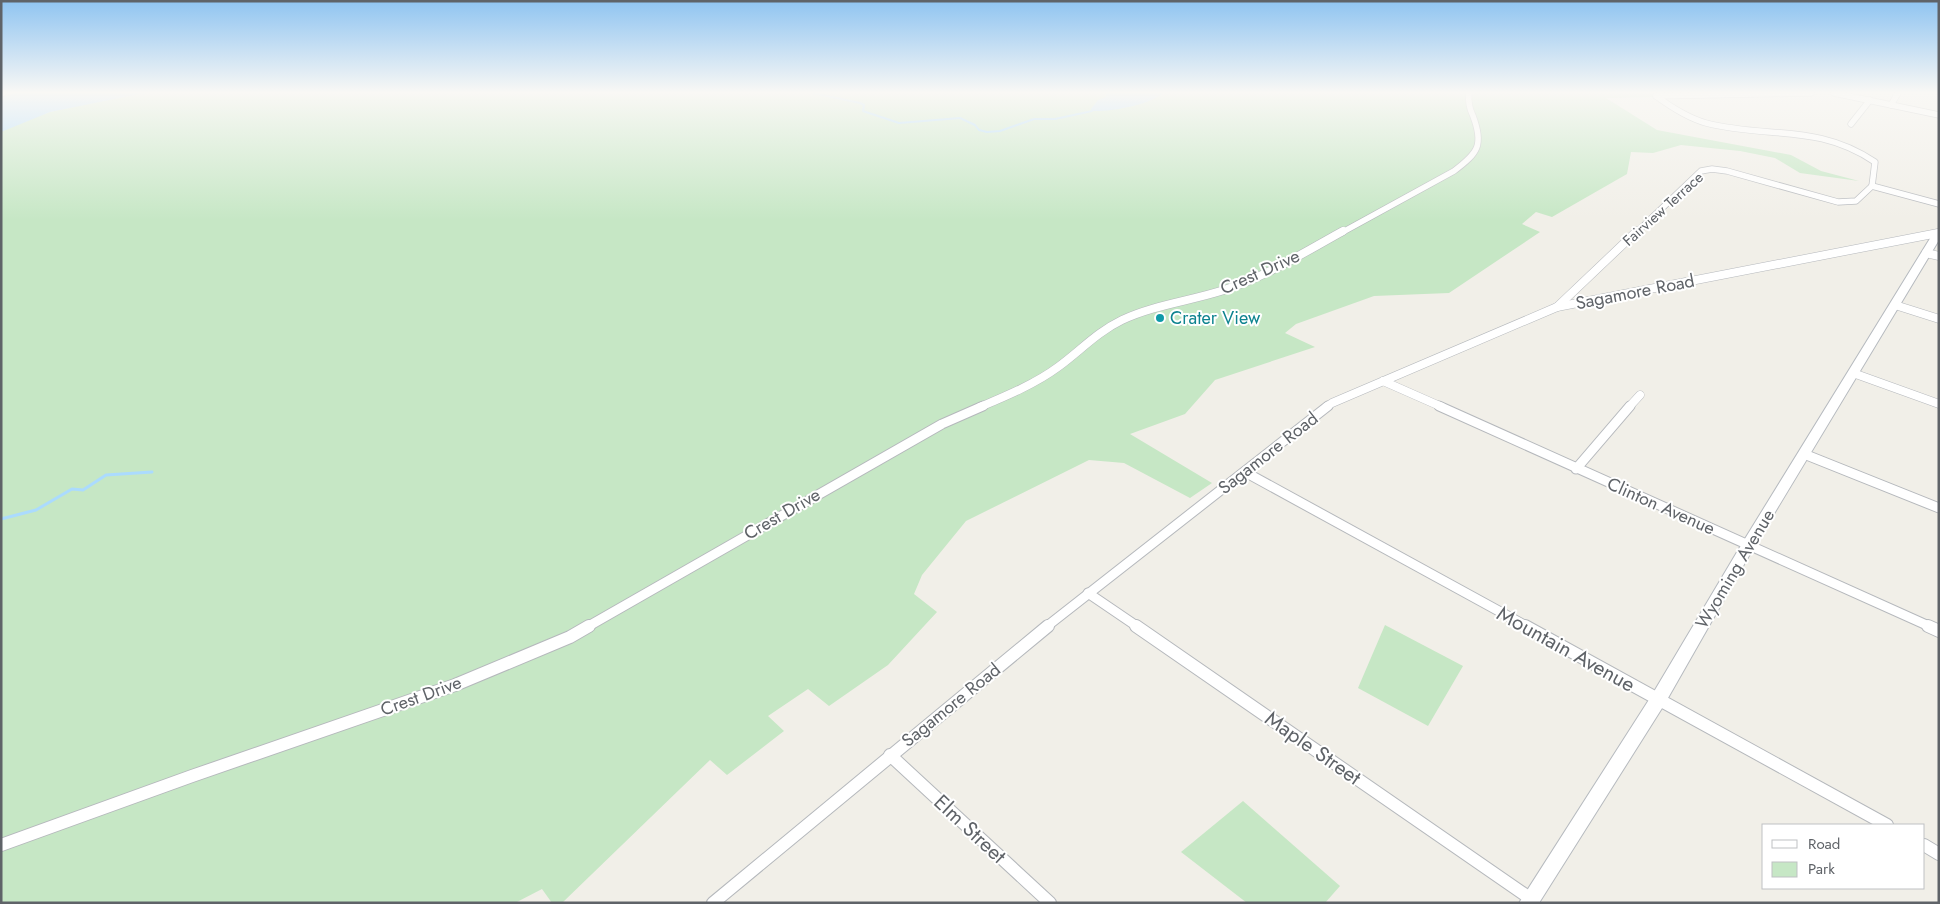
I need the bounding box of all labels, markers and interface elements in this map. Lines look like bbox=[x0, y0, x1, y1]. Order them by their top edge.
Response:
street label: Fairview Terrace bbox=[1618, 166, 1708, 251]
street label: Crest Drive bbox=[1216, 243, 1304, 301]
street label: Sagamore Road bbox=[1573, 268, 1697, 316]
place label: Crater View bbox=[1170, 305, 1261, 331]
marker: Crater View bbox=[1154, 312, 1166, 324]
street label: Sagamore Road bbox=[1212, 406, 1324, 500]
street label: Clinton Avenue bbox=[1603, 471, 1719, 541]
street label: Crest Drive bbox=[739, 482, 825, 546]
street label: Wyoming Avenue bbox=[1689, 504, 1781, 634]
street label: Mountain Avenue bbox=[1491, 599, 1641, 700]
street label: Sagamore Road bbox=[896, 657, 1006, 753]
street label: Crest Drive bbox=[377, 669, 465, 723]
street label: Maple Street bbox=[1259, 704, 1367, 792]
street label: Elm Street bbox=[927, 788, 1013, 870]
legend bbox=[1762, 824, 1925, 889]
text: Road bbox=[1808, 833, 1840, 855]
text: Park bbox=[1808, 858, 1835, 880]

